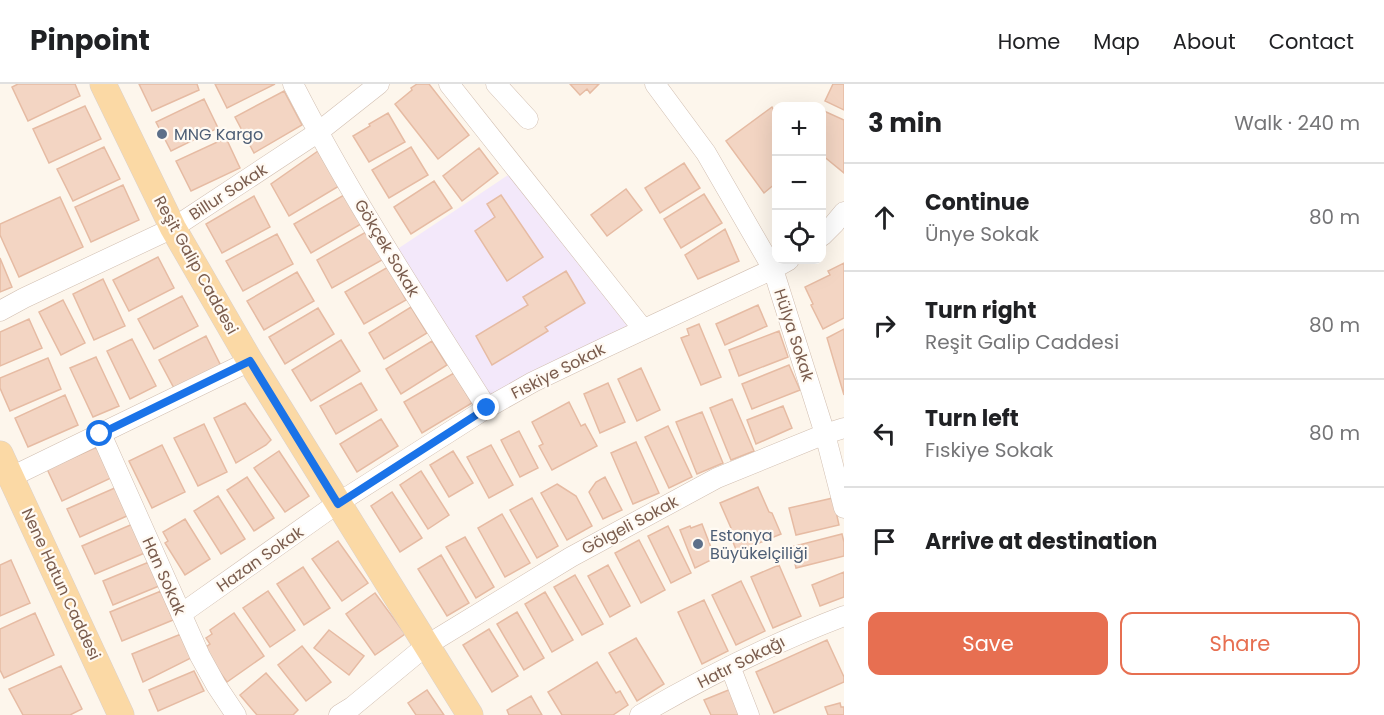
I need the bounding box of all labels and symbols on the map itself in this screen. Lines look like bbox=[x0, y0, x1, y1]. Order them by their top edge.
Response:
place label: MNG Kargo bbox=[174, 123, 263, 146]
marker: MNG Kargo bbox=[155, 127, 169, 141]
street label: Billur Sokak bbox=[184, 158, 272, 226]
street label: Reşit Galip Caddesi bbox=[148, 192, 244, 338]
street label: Gökçek Sokak bbox=[349, 195, 426, 302]
street label: Hülya Sokak bbox=[768, 286, 820, 385]
street label: Fıskiye Sokak bbox=[507, 337, 610, 405]
route end bbox=[473, 394, 499, 420]
route start bbox=[86, 420, 112, 446]
street label: Gölgeli Sokak bbox=[578, 490, 683, 560]
street label: Nene Hatun Caddesi bbox=[16, 504, 106, 664]
street label: Hazan Sokak bbox=[212, 520, 309, 598]
place label: Estonya Büyükelçiliği bbox=[710, 524, 808, 565]
street label: Han Sokak bbox=[137, 533, 192, 619]
marker: Estonya Büyükelçiliği bbox=[691, 537, 705, 551]
street label: Hatır Sokağı bbox=[693, 630, 789, 694]

